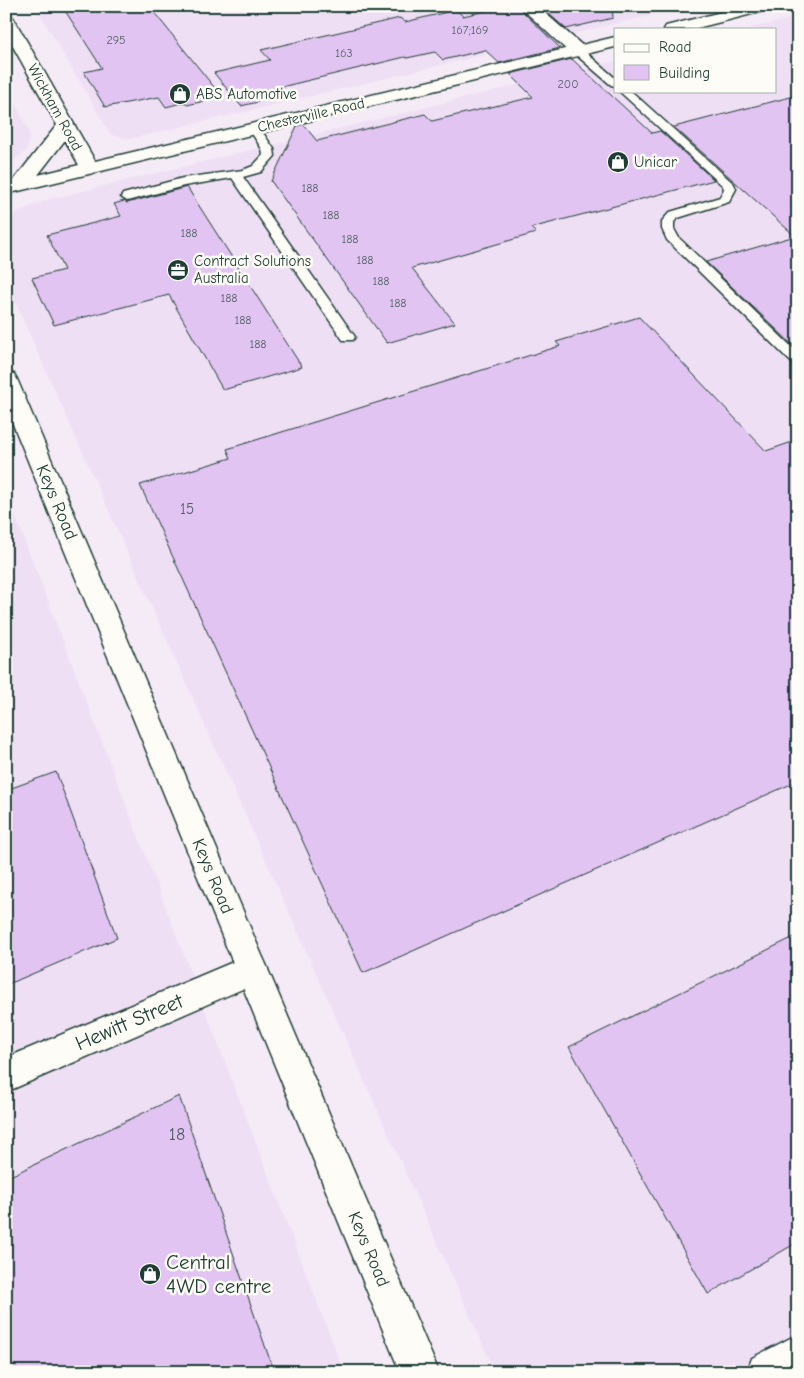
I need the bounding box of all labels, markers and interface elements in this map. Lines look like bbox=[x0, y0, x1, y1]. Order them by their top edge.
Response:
house number: 167;169 bbox=[452, 23, 488, 37]
legend bbox=[614, 28, 776, 92]
house number: 295 bbox=[106, 33, 126, 47]
text: Road bbox=[659, 38, 691, 56]
house number: 163 bbox=[335, 46, 353, 60]
street label: Wickham Road bbox=[24, 60, 86, 154]
text: Building bbox=[659, 64, 710, 82]
house number: 200 bbox=[558, 77, 578, 91]
shop icon: ABS Automotive bbox=[168, 82, 192, 106]
place label: ABS Automotive bbox=[196, 85, 297, 103]
street label: Chesterville Road bbox=[256, 94, 366, 136]
shop icon: Unicar bbox=[606, 150, 630, 174]
place label: Unicar bbox=[634, 153, 677, 171]
house number: 188 bbox=[301, 181, 319, 195]
house number: 188 bbox=[322, 208, 340, 222]
house number: 188 bbox=[180, 226, 198, 240]
house number: 188 bbox=[341, 232, 359, 246]
place label: Contract Solutions Australia bbox=[194, 252, 311, 287]
house number: 188 bbox=[356, 253, 374, 267]
office icon: Contract Solutions Australia bbox=[166, 258, 190, 282]
house number: 188 bbox=[372, 274, 390, 288]
house number: 188 bbox=[220, 291, 238, 305]
house number: 188 bbox=[389, 296, 407, 310]
house number: 188 bbox=[234, 313, 252, 327]
house number: 188 bbox=[249, 337, 267, 351]
street label: Keys Road bbox=[31, 461, 82, 543]
house number: 15 bbox=[180, 500, 194, 518]
street label: Keys Road bbox=[187, 835, 238, 917]
street label: Hewitt Street bbox=[72, 988, 187, 1055]
house number: 18 bbox=[169, 1124, 185, 1145]
street label: Keys Road bbox=[343, 1208, 394, 1290]
place label: Central 4WD centre bbox=[166, 1250, 271, 1298]
shop icon: Central 4WD centre bbox=[138, 1262, 162, 1286]

